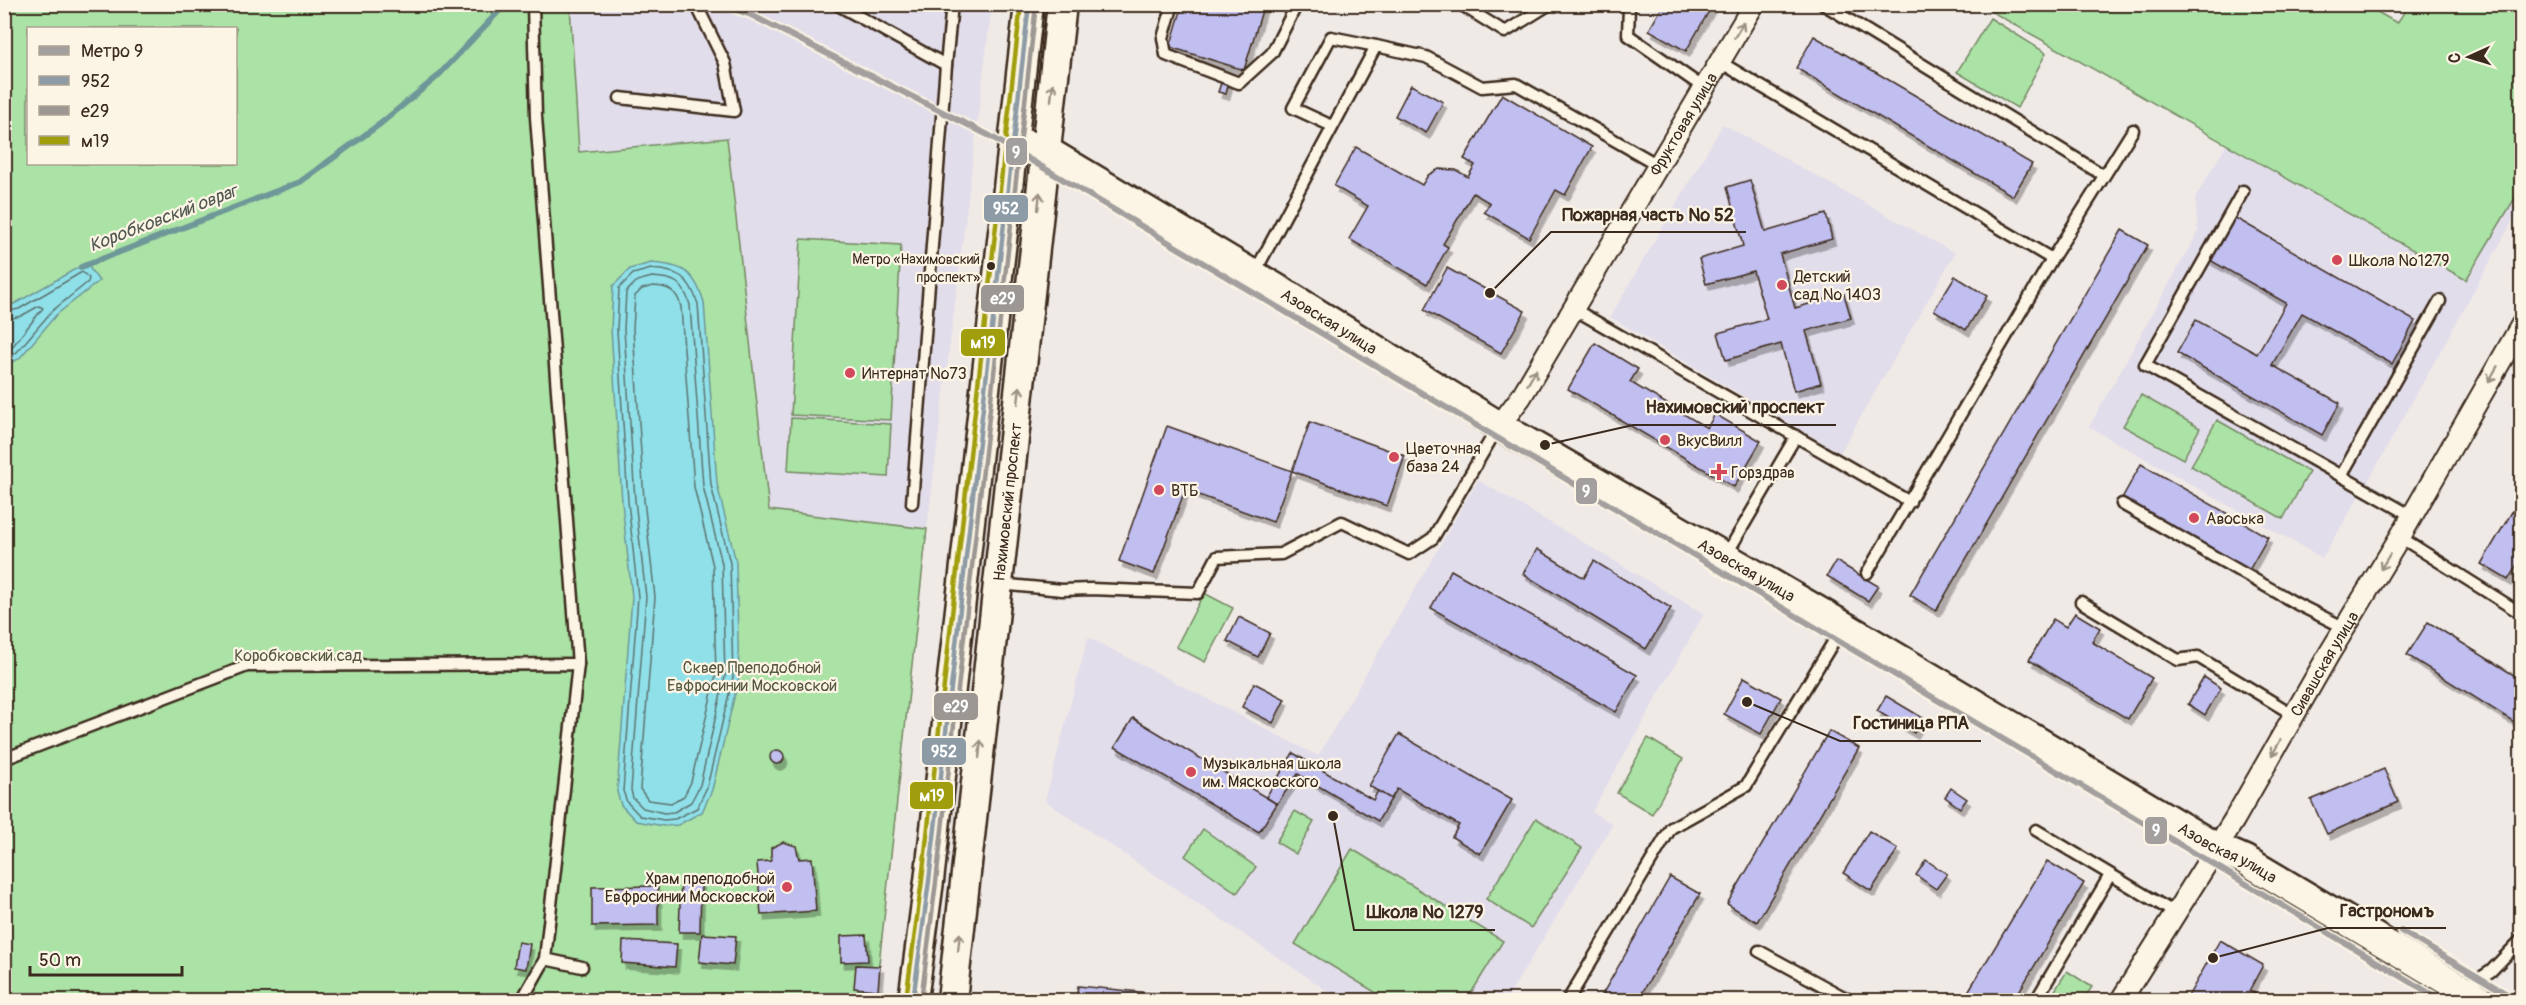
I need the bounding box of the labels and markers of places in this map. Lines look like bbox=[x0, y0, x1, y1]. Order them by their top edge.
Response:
callout: Пожарная часть № 52 bbox=[1551, 196, 1746, 232]
place label: Метро «Нахимовский проспект» bbox=[852, 251, 980, 286]
place label: Школа №1279 bbox=[2349, 251, 2450, 271]
marker: Школа №1279 bbox=[2330, 253, 2344, 267]
marker: Метро «Нахимовский проспект» bbox=[985, 260, 997, 272]
place label: Детский сад № 1403 bbox=[1793, 267, 1881, 305]
marker: Детский сад № 1403 bbox=[1775, 278, 1789, 292]
place label: Интернат №73 bbox=[862, 364, 967, 384]
marker: Интернат №73 bbox=[843, 366, 857, 380]
callout: Нахимовский проспект bbox=[1633, 389, 1836, 425]
place label: ВкусВилл bbox=[1677, 431, 1742, 451]
marker: ВкусВилл bbox=[1658, 433, 1672, 447]
place label: Цветочная база 24 bbox=[1406, 439, 1481, 477]
marker: Цветочная база 24 bbox=[1387, 450, 1401, 464]
place label: Горздрав bbox=[1731, 463, 1795, 483]
marker: Горздрав bbox=[1712, 465, 1726, 479]
place label: ВТБ bbox=[1171, 481, 1199, 501]
marker: ВТБ bbox=[1152, 483, 1166, 497]
place label: Авоська bbox=[2206, 509, 2264, 529]
marker: Авоська bbox=[2187, 511, 2201, 525]
callout: Гостиница РПА bbox=[1840, 705, 1981, 741]
place label: Музыкальная школа им. Мясковского bbox=[1203, 754, 1341, 792]
marker: Музыкальная школа им. Мясковского bbox=[1184, 765, 1198, 779]
place label: Храм преподобной Евфросинии Московской bbox=[605, 869, 775, 907]
marker: Храм преподобной Евфросинии Московской bbox=[780, 880, 794, 894]
callout: Гастрономъ bbox=[2328, 892, 2446, 928]
callout: Школа № 1279 bbox=[1354, 894, 1495, 930]

